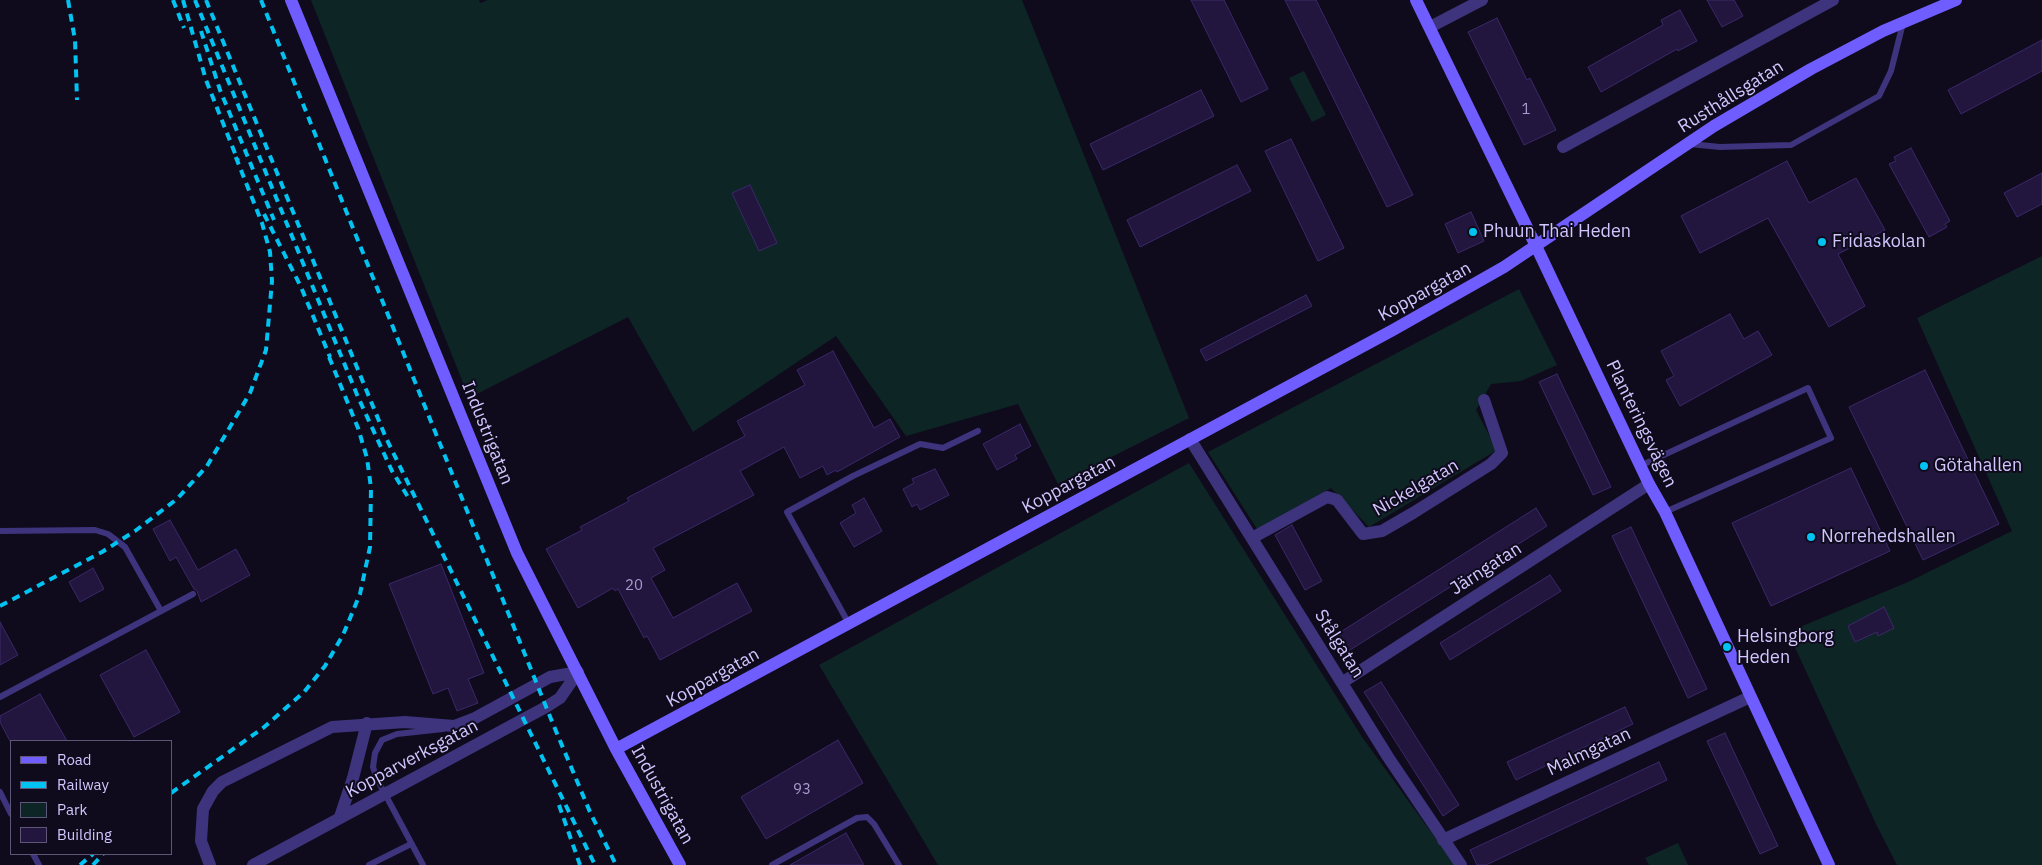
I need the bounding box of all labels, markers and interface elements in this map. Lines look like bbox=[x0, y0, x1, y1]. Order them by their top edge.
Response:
street label: Rusthållsgatan bbox=[1674, 56, 1788, 138]
house number: 1 bbox=[1522, 101, 1530, 119]
place label: Phuun Thai Heden bbox=[1483, 221, 1631, 243]
marker: Phuun Thai Heden bbox=[1467, 226, 1479, 238]
place label: Fridaskolan bbox=[1832, 231, 1926, 253]
marker: Fridaskolan bbox=[1816, 236, 1828, 248]
street label: Koppargatan bbox=[1375, 258, 1475, 326]
street label: Planteringsvägen bbox=[1601, 357, 1681, 491]
street label: Industrigatan bbox=[457, 378, 517, 488]
street label: Koppargatan bbox=[1018, 451, 1120, 519]
street label: Nickelgatan bbox=[1369, 455, 1463, 521]
place label: Götahallen bbox=[1934, 455, 2022, 477]
marker: Götahallen bbox=[1918, 460, 1930, 472]
place label: Norrehedshallen bbox=[1821, 526, 1956, 548]
marker: Norrehedshallen bbox=[1805, 531, 1817, 543]
street label: Järngatan bbox=[1446, 538, 1526, 600]
house number: 20 bbox=[625, 577, 643, 595]
street label: Stålgatan bbox=[1310, 606, 1368, 682]
place label: Helsingborg Heden bbox=[1737, 626, 1834, 669]
marker: Helsingborg Heden bbox=[1721, 641, 1733, 653]
street label: Koppargatan bbox=[663, 644, 763, 712]
street label: Kopparverksgatan bbox=[342, 715, 482, 803]
street label: Malmgatan bbox=[1544, 723, 1634, 781]
legend bbox=[10, 740, 172, 855]
street label: Industrigatan bbox=[626, 742, 698, 848]
text: Road bbox=[57, 750, 92, 769]
text: Railway bbox=[57, 775, 109, 794]
house number: 93 bbox=[793, 781, 811, 799]
text: Park bbox=[57, 800, 87, 819]
text: Building bbox=[57, 825, 112, 844]

